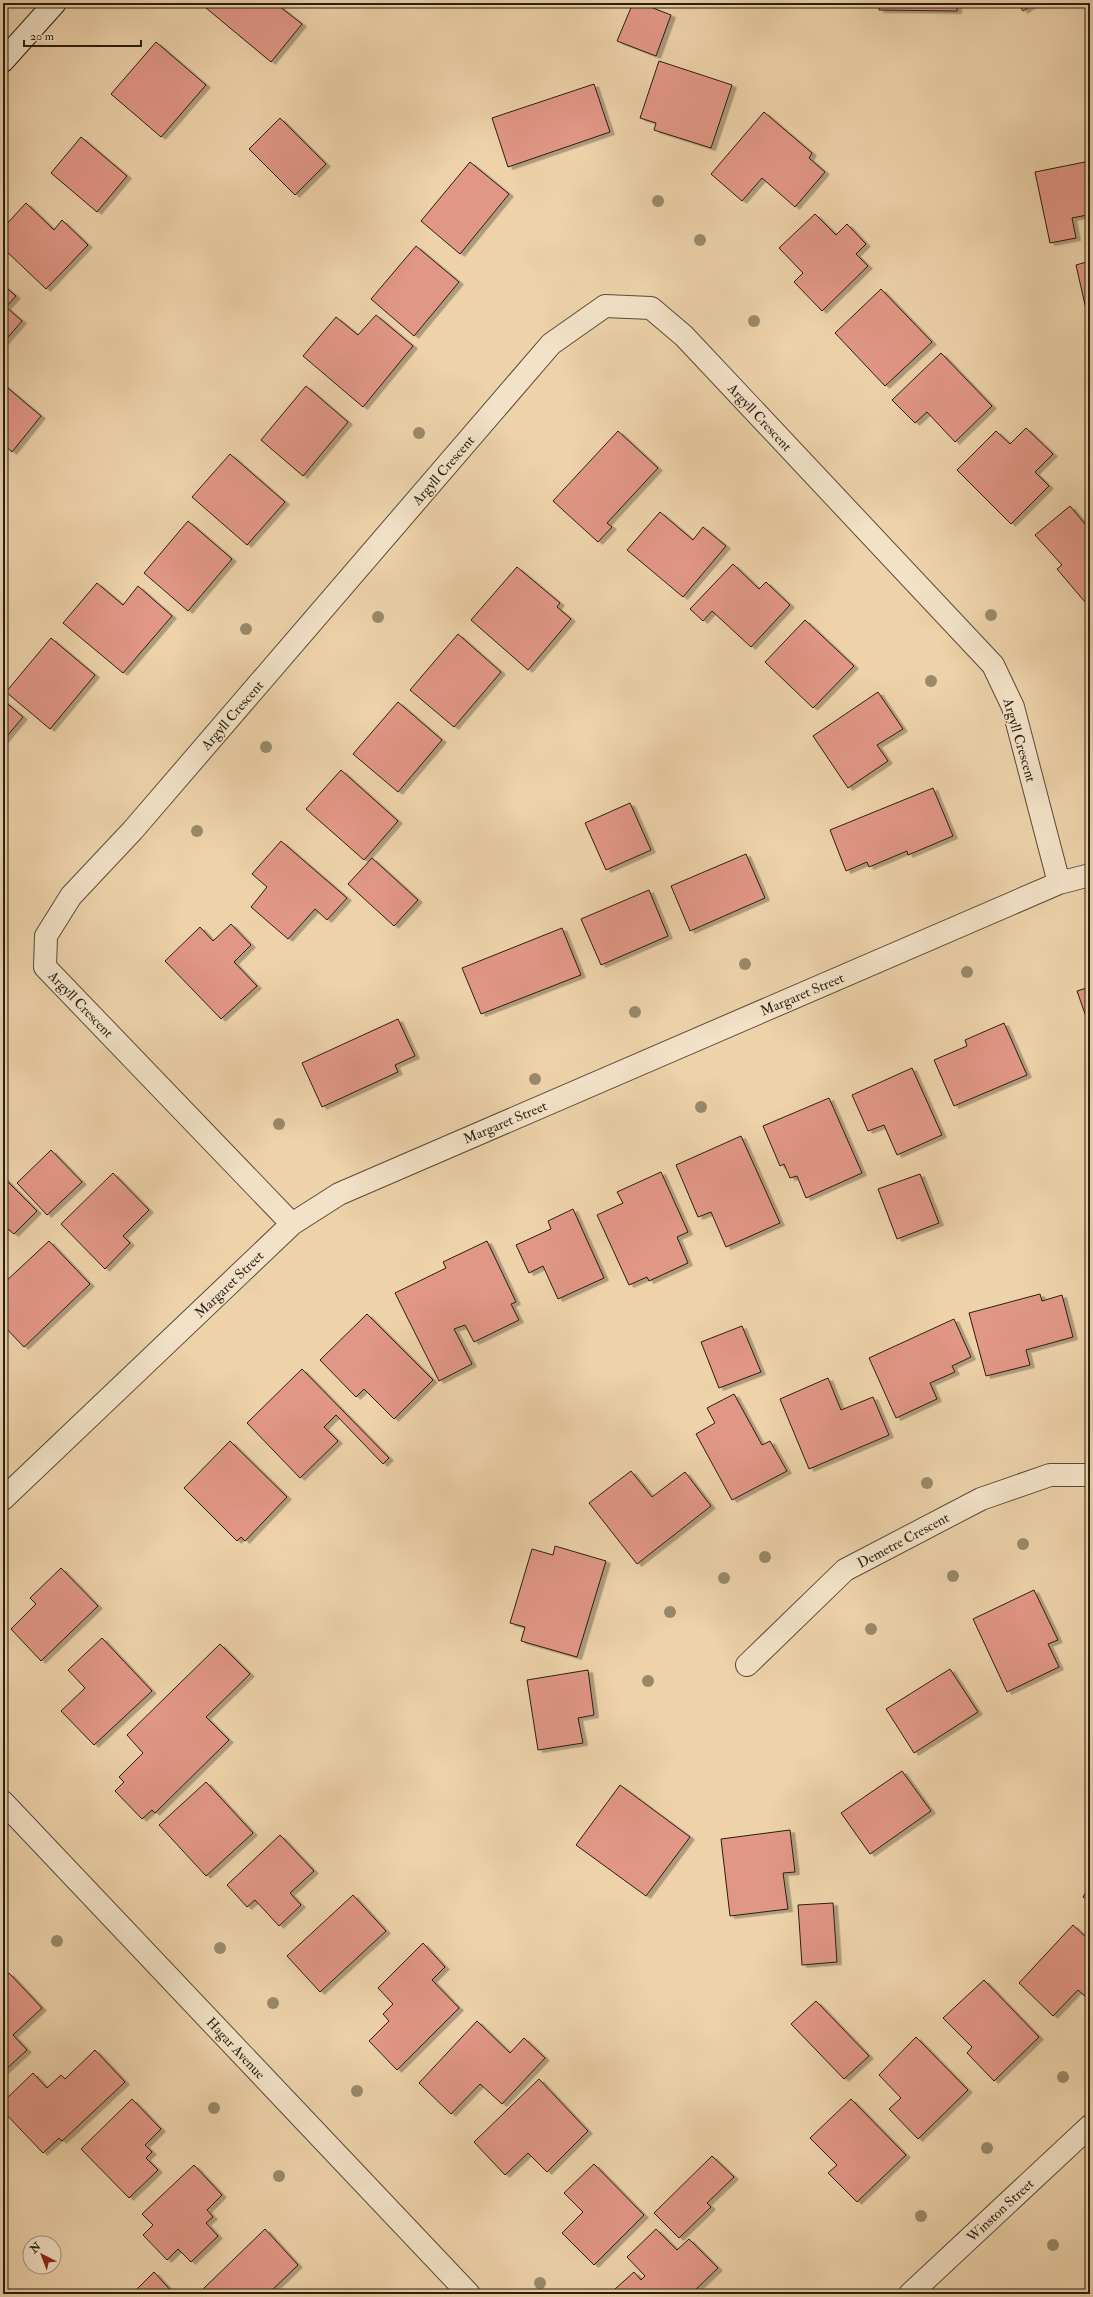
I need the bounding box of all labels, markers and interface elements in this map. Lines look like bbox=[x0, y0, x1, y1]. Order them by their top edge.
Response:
scale bar bbox=[24, 22, 141, 48]
text: 20 m bbox=[30, 29, 55, 44]
street label: Argyll Crescent bbox=[723, 379, 796, 456]
street label: Argyll Crescent bbox=[408, 432, 479, 510]
street label: Argyll Crescent bbox=[197, 677, 268, 755]
street label: Argyll Crescent bbox=[998, 695, 1040, 785]
street label: Argyll Crescent bbox=[43, 967, 117, 1042]
street label: Margaret Street bbox=[758, 969, 847, 1020]
street label: Margaret Street bbox=[461, 1097, 550, 1148]
street label: Margaret Street bbox=[191, 1247, 268, 1321]
street label: Demetre Crescent bbox=[854, 1509, 952, 1572]
street label: Hagar Avenue bbox=[203, 2014, 269, 2083]
street label: Winston Street bbox=[963, 2175, 1038, 2246]
north arrow bbox=[22, 2235, 62, 2275]
text: N bbox=[27, 2239, 45, 2257]

